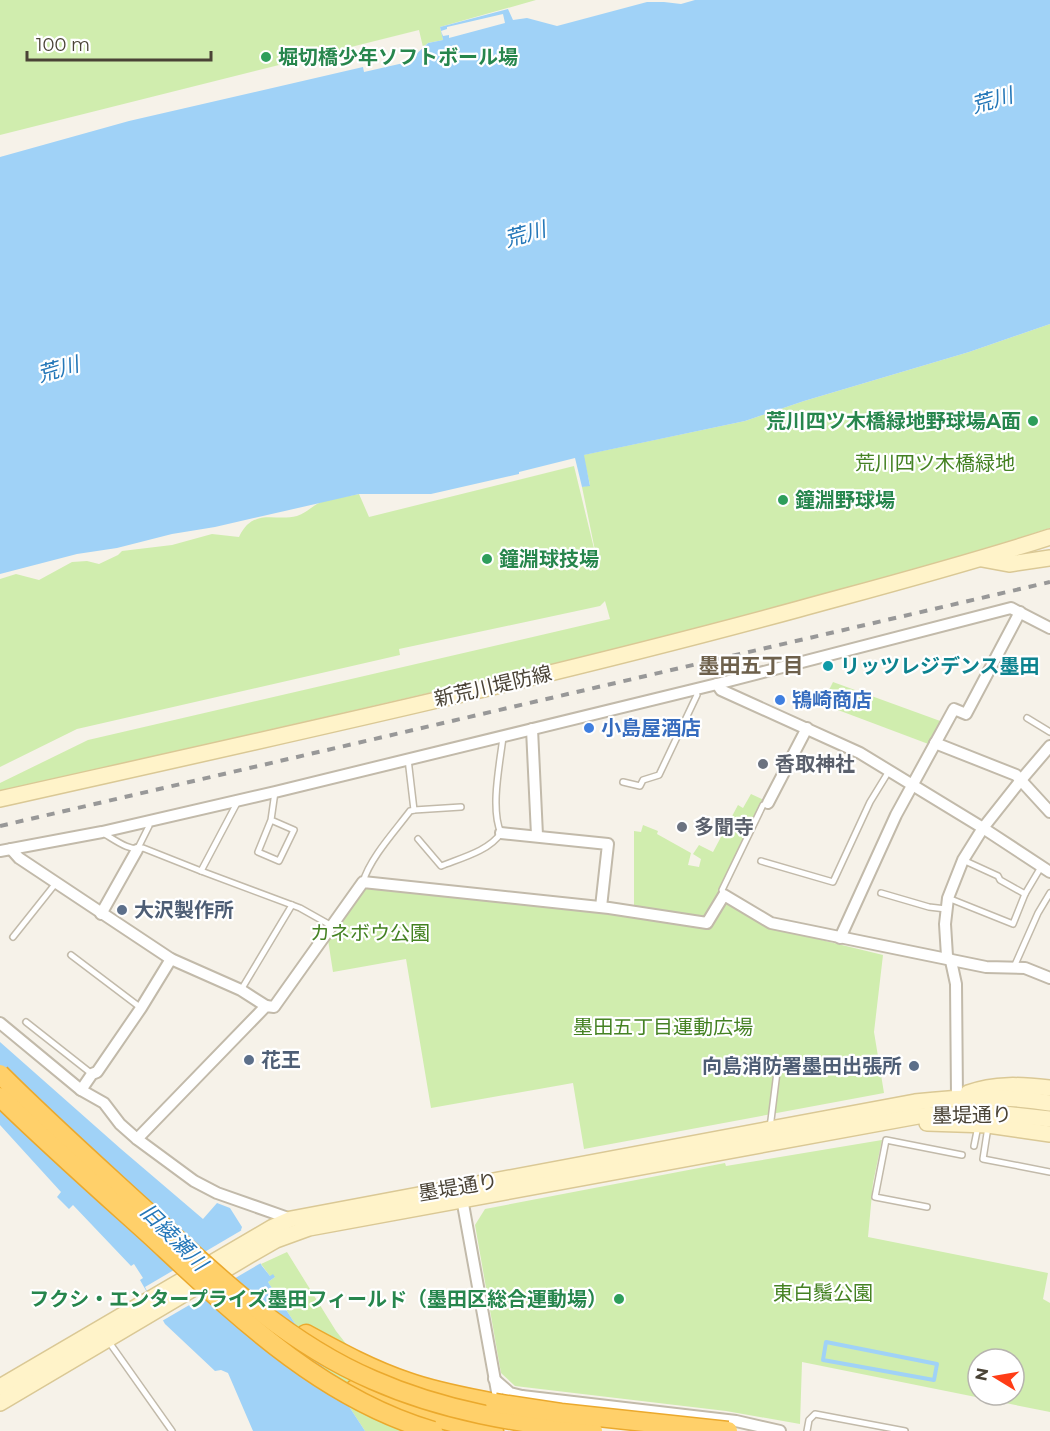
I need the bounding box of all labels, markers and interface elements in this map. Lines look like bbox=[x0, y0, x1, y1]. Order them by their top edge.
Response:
scale bar bbox=[27, 24, 212, 62]
text: 100 m bbox=[36, 34, 90, 56]
place label: 堀切橋少年ソフトボール場 bbox=[278, 45, 518, 69]
marker: 堀切橋少年ソフトボール場 bbox=[259, 50, 273, 64]
water label: 荒川 bbox=[968, 82, 1018, 118]
water label: 荒川 bbox=[501, 216, 551, 252]
water label: 荒川 bbox=[34, 351, 84, 387]
place label: 荒川四ツ木橋緑地野球場A面 bbox=[766, 409, 1021, 433]
marker: 荒川四ツ木橋緑地野球場A面 bbox=[1026, 414, 1040, 428]
park label: 荒川四ツ木橋緑地 bbox=[855, 451, 1015, 475]
place label: 鐘淵野球場 bbox=[795, 488, 895, 512]
marker: 鐘淵野球場 bbox=[776, 493, 790, 507]
place label: 鐘淵球技場 bbox=[499, 547, 599, 571]
marker: 鐘淵球技場 bbox=[480, 552, 494, 566]
district label: 墨田五丁目 bbox=[699, 653, 804, 678]
place label: リッツレジデンス墨田 bbox=[840, 654, 1040, 678]
marker: リッツレジデンス墨田 bbox=[821, 659, 835, 673]
street label: 新荒川堤防線 bbox=[432, 661, 554, 711]
place label: 鴇崎商店 bbox=[792, 688, 872, 712]
marker: 鴇崎商店 bbox=[773, 693, 787, 707]
place label: 小島屋酒店 bbox=[601, 716, 701, 740]
marker: 小島屋酒店 bbox=[582, 721, 596, 735]
place label: 香取神社 bbox=[775, 752, 855, 776]
marker: 香取神社 bbox=[756, 757, 770, 771]
place label: 多聞寺 bbox=[694, 815, 754, 839]
marker: 多聞寺 bbox=[675, 820, 689, 834]
place label: 大沢製作所 bbox=[134, 898, 234, 922]
marker: 大沢製作所 bbox=[115, 903, 129, 917]
park label: カネボウ公園 bbox=[310, 921, 430, 945]
park label: 墨田五丁目運動広場 bbox=[573, 1015, 753, 1039]
place label: 花王 bbox=[261, 1048, 301, 1072]
marker: 花王 bbox=[242, 1053, 256, 1067]
place label: 向島消防署墨田出張所 bbox=[702, 1054, 902, 1078]
marker: 向島消防署墨田出張所 bbox=[907, 1059, 921, 1073]
street label: 墨堤通り bbox=[932, 1102, 1012, 1128]
street label: 墨堤通り bbox=[417, 1168, 499, 1206]
water label: 旧綾瀬川 bbox=[135, 1198, 214, 1277]
park label: 東白鬚公園 bbox=[773, 1281, 873, 1305]
place label: フクシ・エンタープライズ墨田フィールド（墨田区総合運動場） bbox=[29, 1287, 607, 1311]
marker: フクシ・エンタープライズ墨田フィールド（墨田区総合運動場） bbox=[612, 1292, 626, 1306]
north arrow bbox=[966, 1347, 1026, 1407]
text: N bbox=[971, 1366, 992, 1382]

